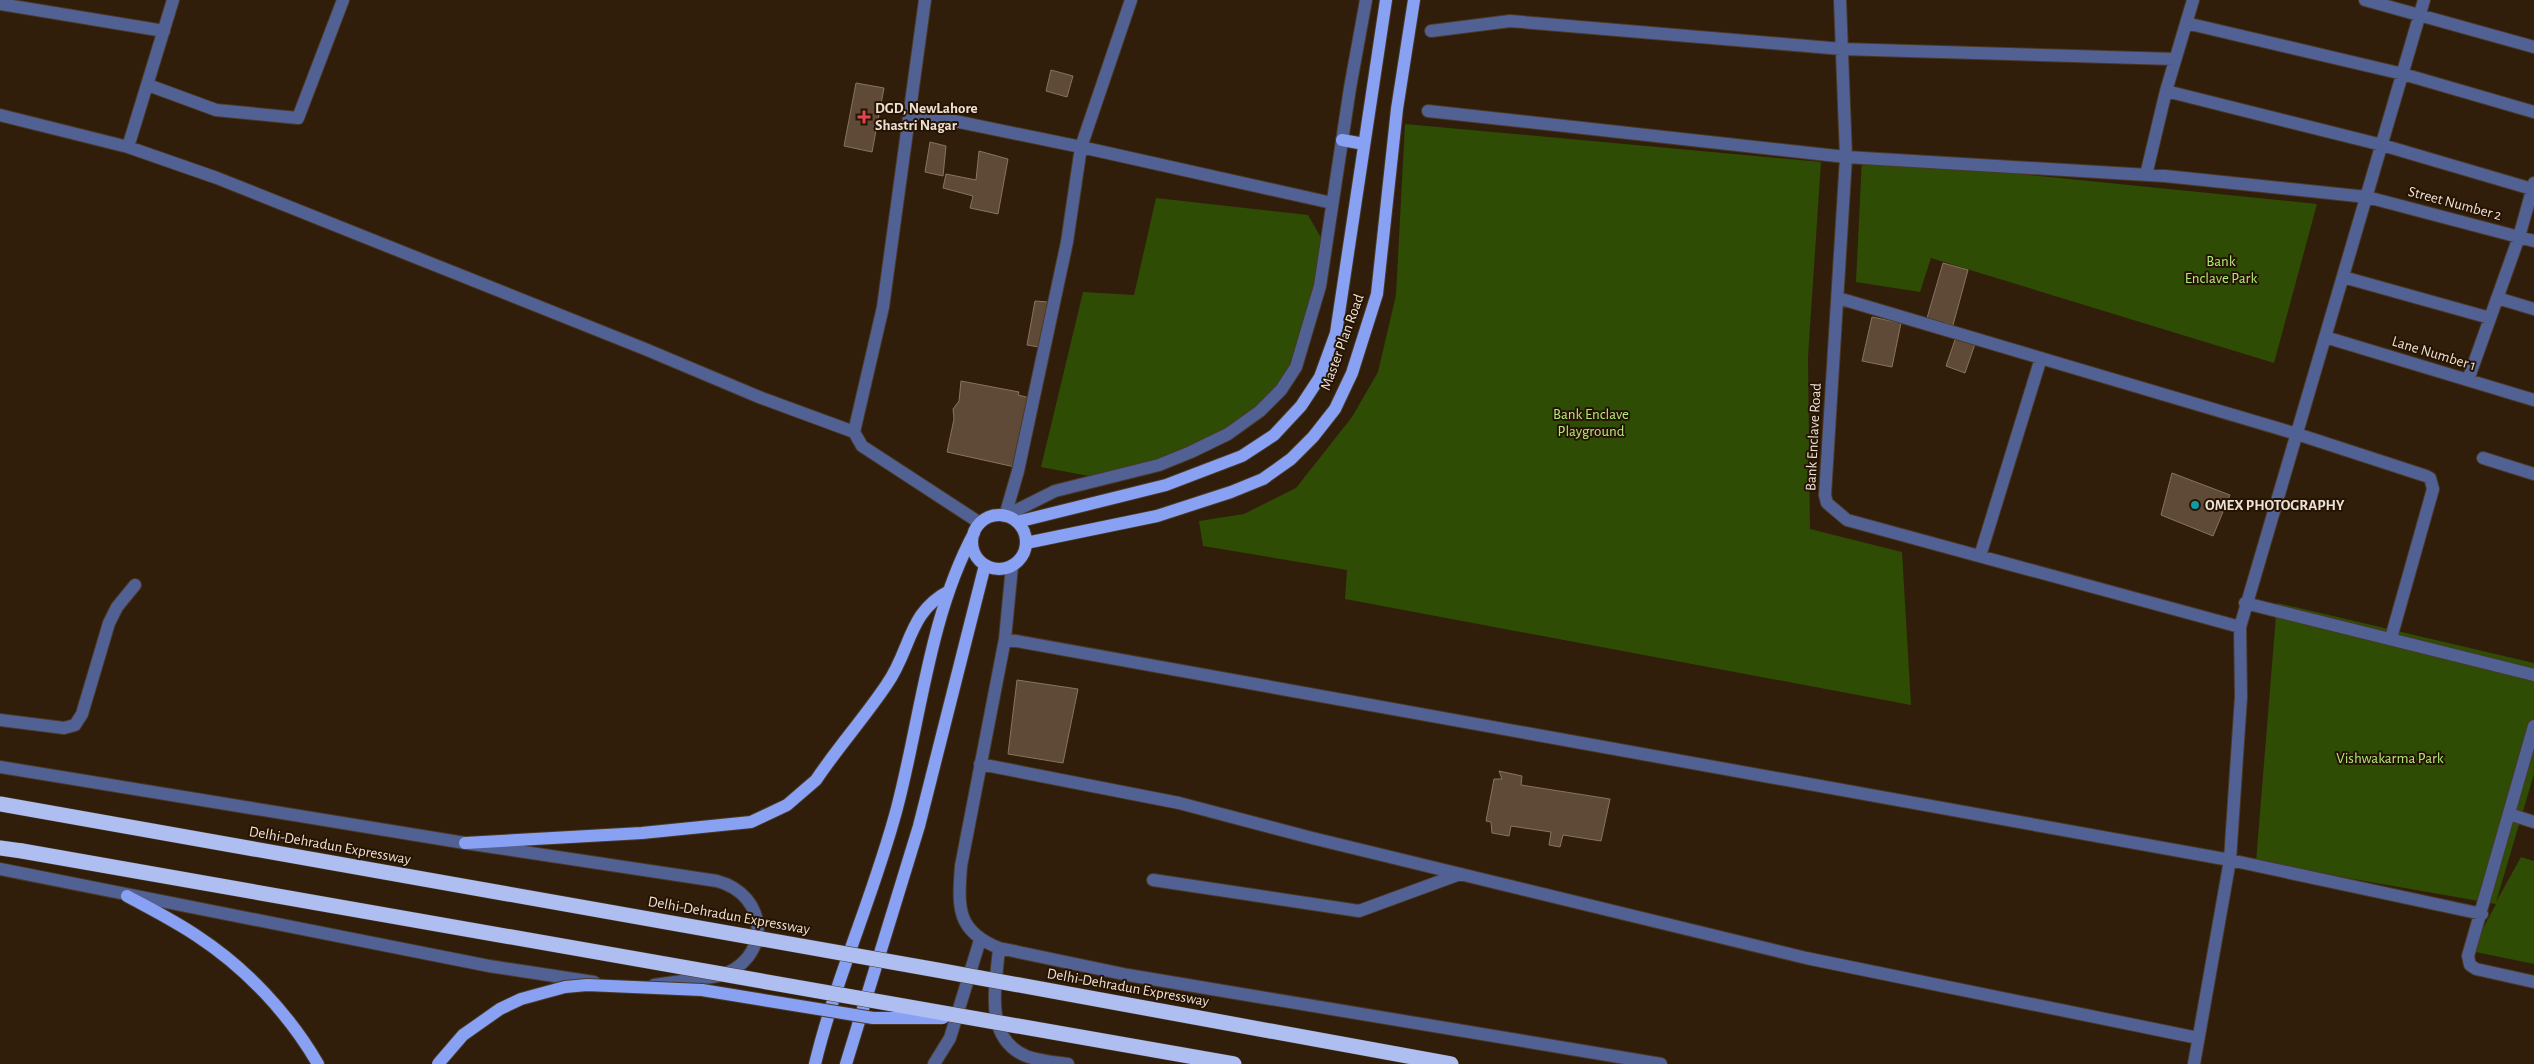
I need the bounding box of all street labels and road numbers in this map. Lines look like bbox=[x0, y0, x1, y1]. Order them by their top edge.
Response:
street label: Street Number 2 bbox=[2406, 184, 2503, 223]
street label: Master Plan Road bbox=[1318, 292, 1367, 392]
street label: Lane Number 1 bbox=[2390, 334, 2478, 373]
street label: Bank Enclave Road bbox=[1803, 382, 1824, 491]
street label: Delhi-Dehradun Expressway bbox=[248, 824, 413, 867]
street label: Delhi-Dehradun Expressway bbox=[647, 894, 812, 937]
street label: Delhi-Dehradun Expressway bbox=[1046, 966, 1211, 1009]

